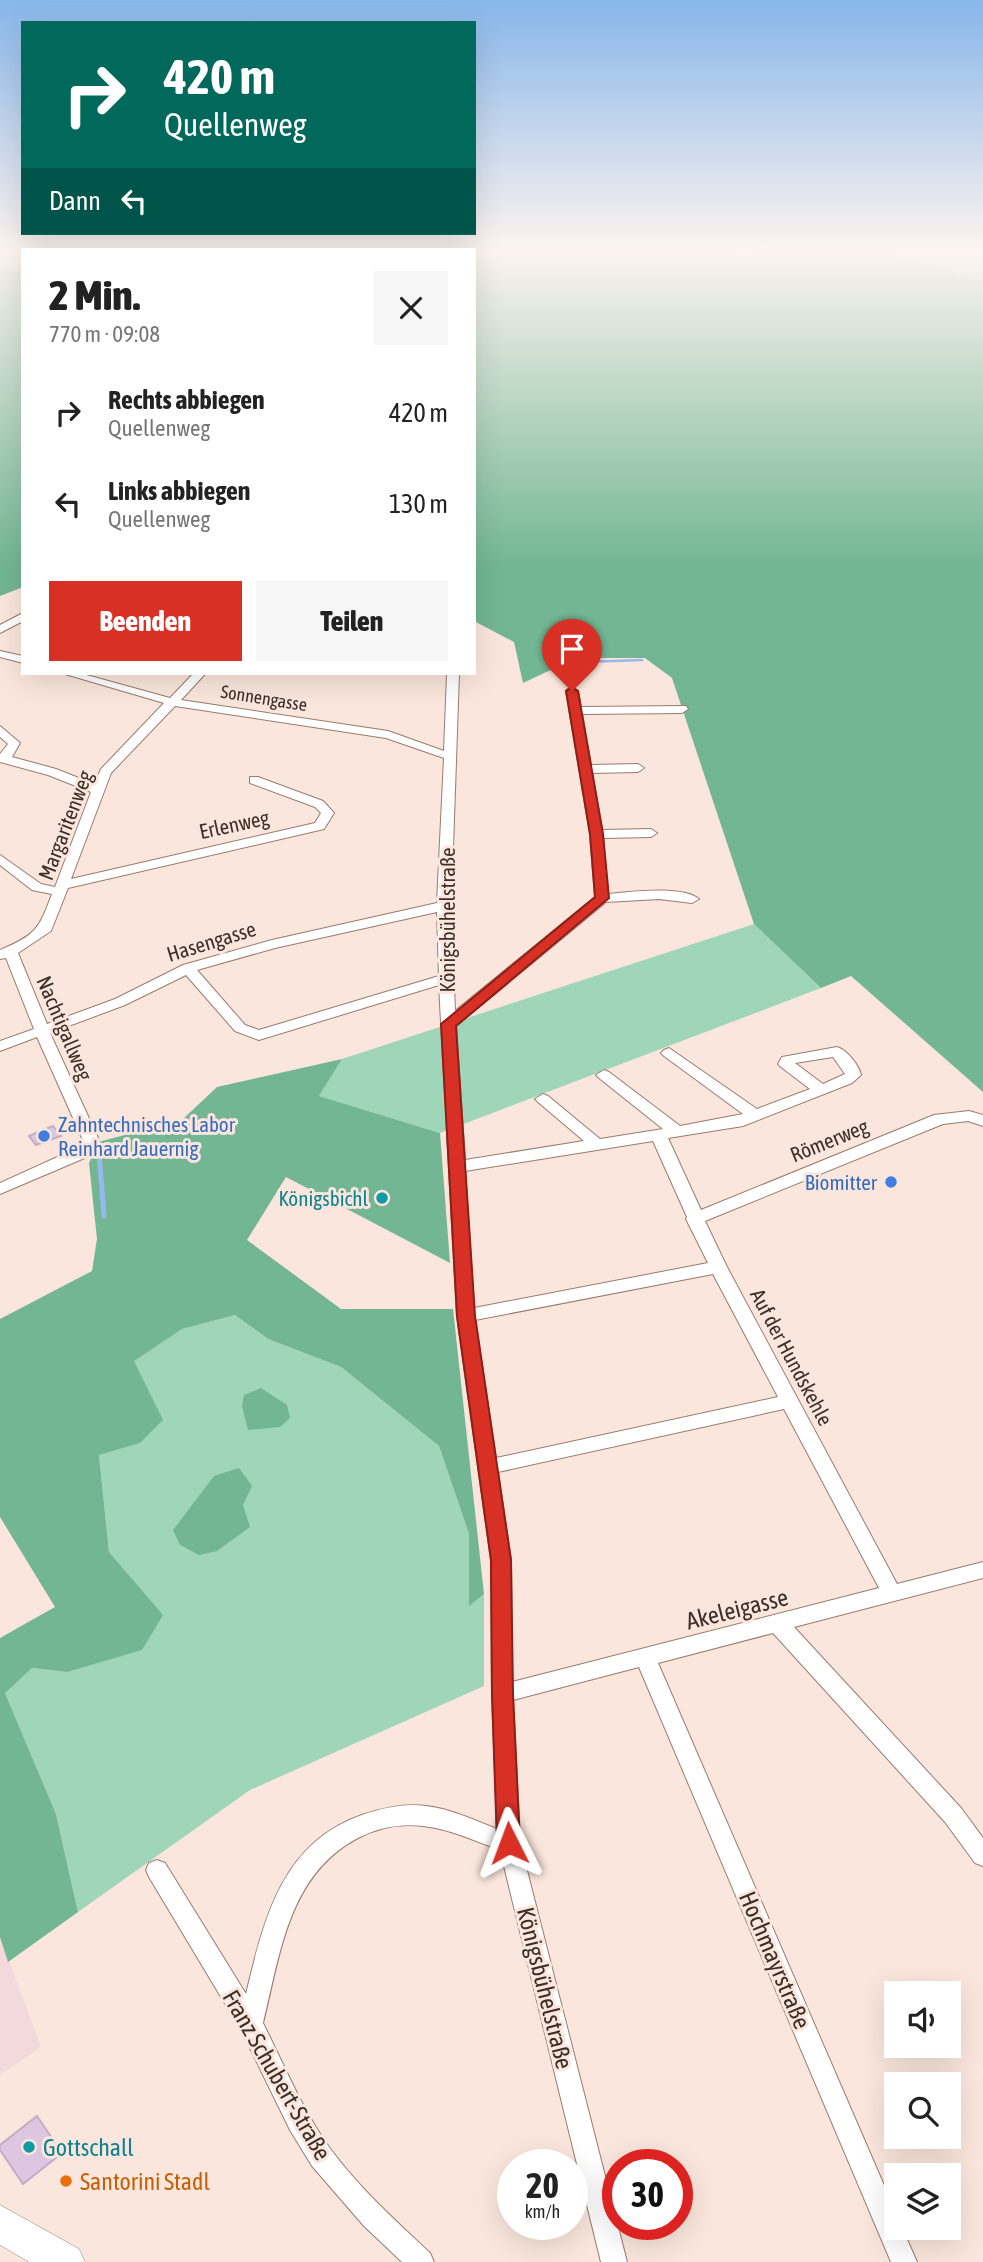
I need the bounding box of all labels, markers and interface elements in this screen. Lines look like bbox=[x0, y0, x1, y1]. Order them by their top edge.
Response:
text: 420 m bbox=[164, 48, 275, 104]
icon: right bbox=[49, 49, 140, 140]
text: Quellenweg bbox=[164, 106, 306, 143]
icon: left bbox=[115, 182, 153, 220]
text: Dann bbox=[49, 186, 101, 216]
text: 2 Min. bbox=[49, 271, 140, 319]
button: close bbox=[374, 271, 448, 345]
text: 770 m · 09:08 bbox=[49, 321, 160, 347]
text: Rechts abbiegen bbox=[108, 385, 265, 415]
icon: right bbox=[49, 394, 87, 432]
text: 420 m bbox=[389, 398, 448, 428]
text: Quellenweg bbox=[108, 415, 210, 441]
text: Links abbiegen bbox=[108, 476, 250, 506]
icon: left bbox=[49, 485, 87, 523]
text: 130 m bbox=[389, 489, 448, 519]
text: Quellenweg bbox=[108, 506, 210, 532]
button: Beenden bbox=[49, 581, 242, 661]
button: Teilen bbox=[256, 581, 448, 661]
pin bbox=[542, 619, 602, 691]
icon: arrive bbox=[553, 630, 591, 668]
street label: Sonnengasse bbox=[219, 681, 309, 715]
street label: Margaritenweg bbox=[33, 767, 97, 883]
street label: Erlenweg bbox=[197, 805, 271, 843]
street label: Königsbühelstraße bbox=[435, 848, 459, 992]
street label: Hasengasse bbox=[164, 916, 258, 966]
street label: Nachtigallweg bbox=[32, 972, 98, 1084]
place label: Zahntechnisches Labor Reinhard Jauernig bbox=[58, 1112, 236, 1160]
street label: Römerweg bbox=[786, 1113, 872, 1167]
marker: Zahntechnisches Labor Reinhard Jauernig bbox=[36, 1128, 52, 1144]
place label: Biomitter bbox=[805, 1170, 878, 1194]
marker: Biomitter bbox=[883, 1174, 899, 1190]
place label: Königsbichl bbox=[278, 1186, 368, 1210]
marker: Königsbichl bbox=[374, 1190, 390, 1206]
street label: Auf der Hundskehle bbox=[746, 1285, 838, 1429]
street label: Akeleigasse bbox=[683, 1583, 791, 1635]
position arrow bbox=[472, 1806, 546, 1880]
street label: Hochmayrstraße bbox=[734, 1887, 816, 2033]
street label: Königsbühelstraße bbox=[512, 1904, 578, 2072]
map controls bbox=[884, 1981, 961, 2240]
button: sound bbox=[884, 1981, 961, 2058]
street label: Franz Schubert-Straße bbox=[217, 1985, 337, 2165]
button: search bbox=[884, 2072, 961, 2149]
place label: Gottschall bbox=[43, 2134, 134, 2161]
marker: Gottschall bbox=[21, 2139, 37, 2155]
speed limit sign: 30 bbox=[602, 2149, 693, 2240]
button: layers bbox=[884, 2163, 961, 2240]
text: 20 bbox=[526, 2165, 559, 2205]
place label: Santorini Stadl bbox=[80, 2168, 210, 2195]
marker: Santorini Stadl bbox=[58, 2173, 74, 2189]
text: km/h bbox=[525, 2201, 560, 2222]

